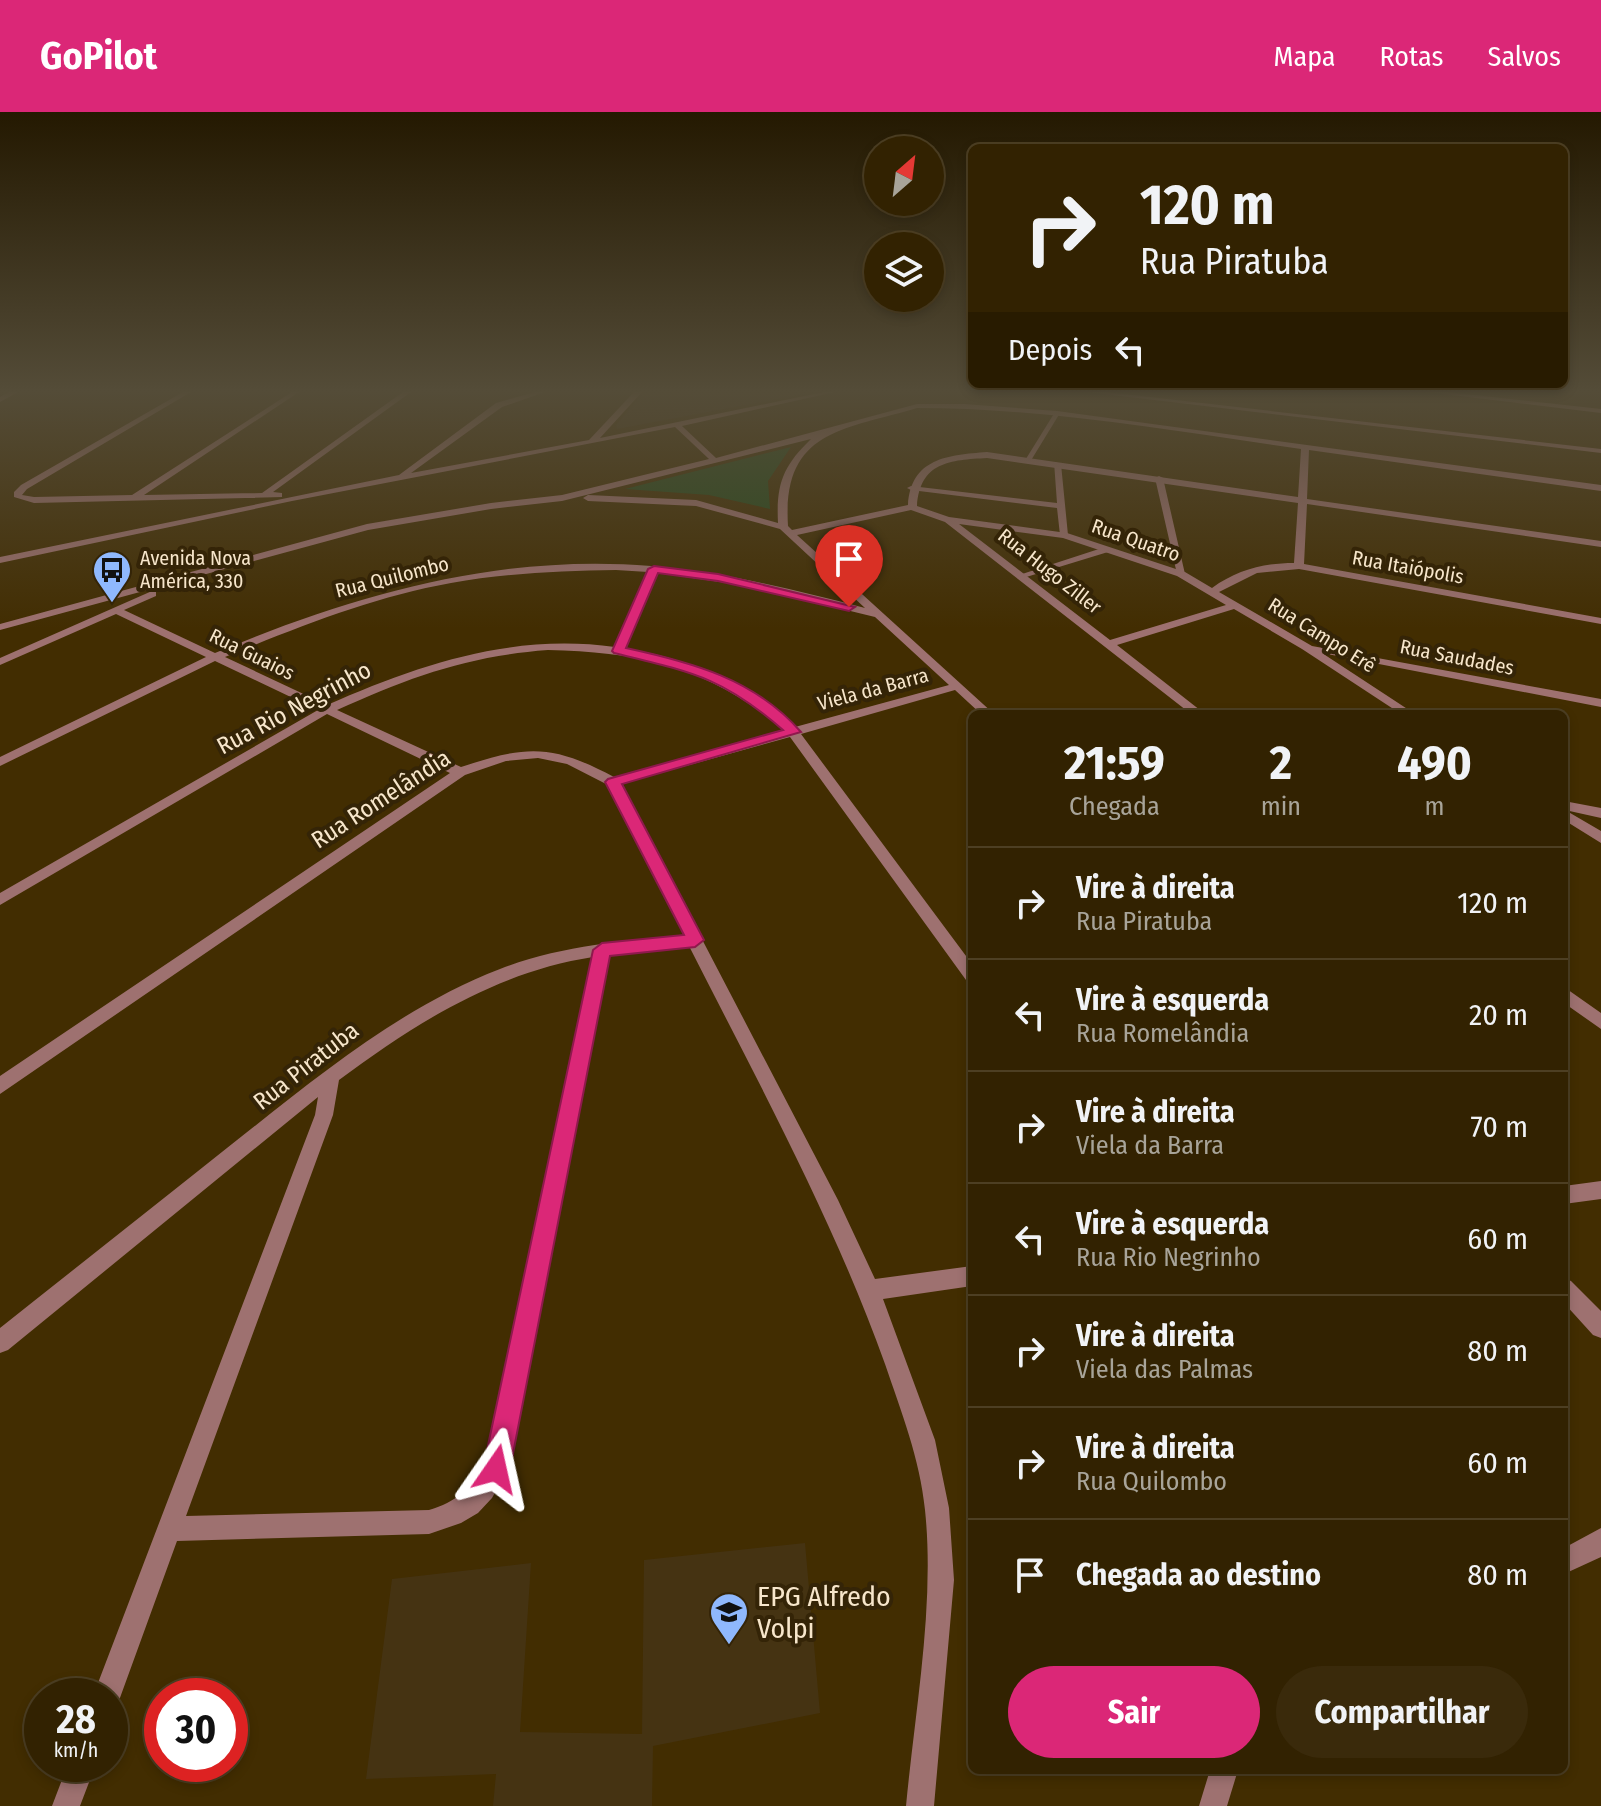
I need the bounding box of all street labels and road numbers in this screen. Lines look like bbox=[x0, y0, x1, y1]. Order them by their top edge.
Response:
street label: Rua Quatro bbox=[1089, 514, 1183, 566]
street label: Rua Hugo Ziller bbox=[994, 523, 1106, 619]
street label: Rua Itaiópolis bbox=[1350, 545, 1466, 589]
street label: Rua Quilombo bbox=[333, 551, 451, 603]
street label: Rua Campo Erê bbox=[1264, 592, 1380, 678]
street label: Rua Guaios bbox=[206, 623, 298, 685]
street label: Rua Saudades bbox=[1398, 634, 1516, 680]
street label: Rua Rio Negrinho bbox=[212, 656, 376, 760]
street label: Viela da Barra bbox=[815, 663, 931, 715]
street label: Rua Romelândia bbox=[306, 744, 456, 854]
street label: Rua Piratuba bbox=[248, 1016, 364, 1116]

